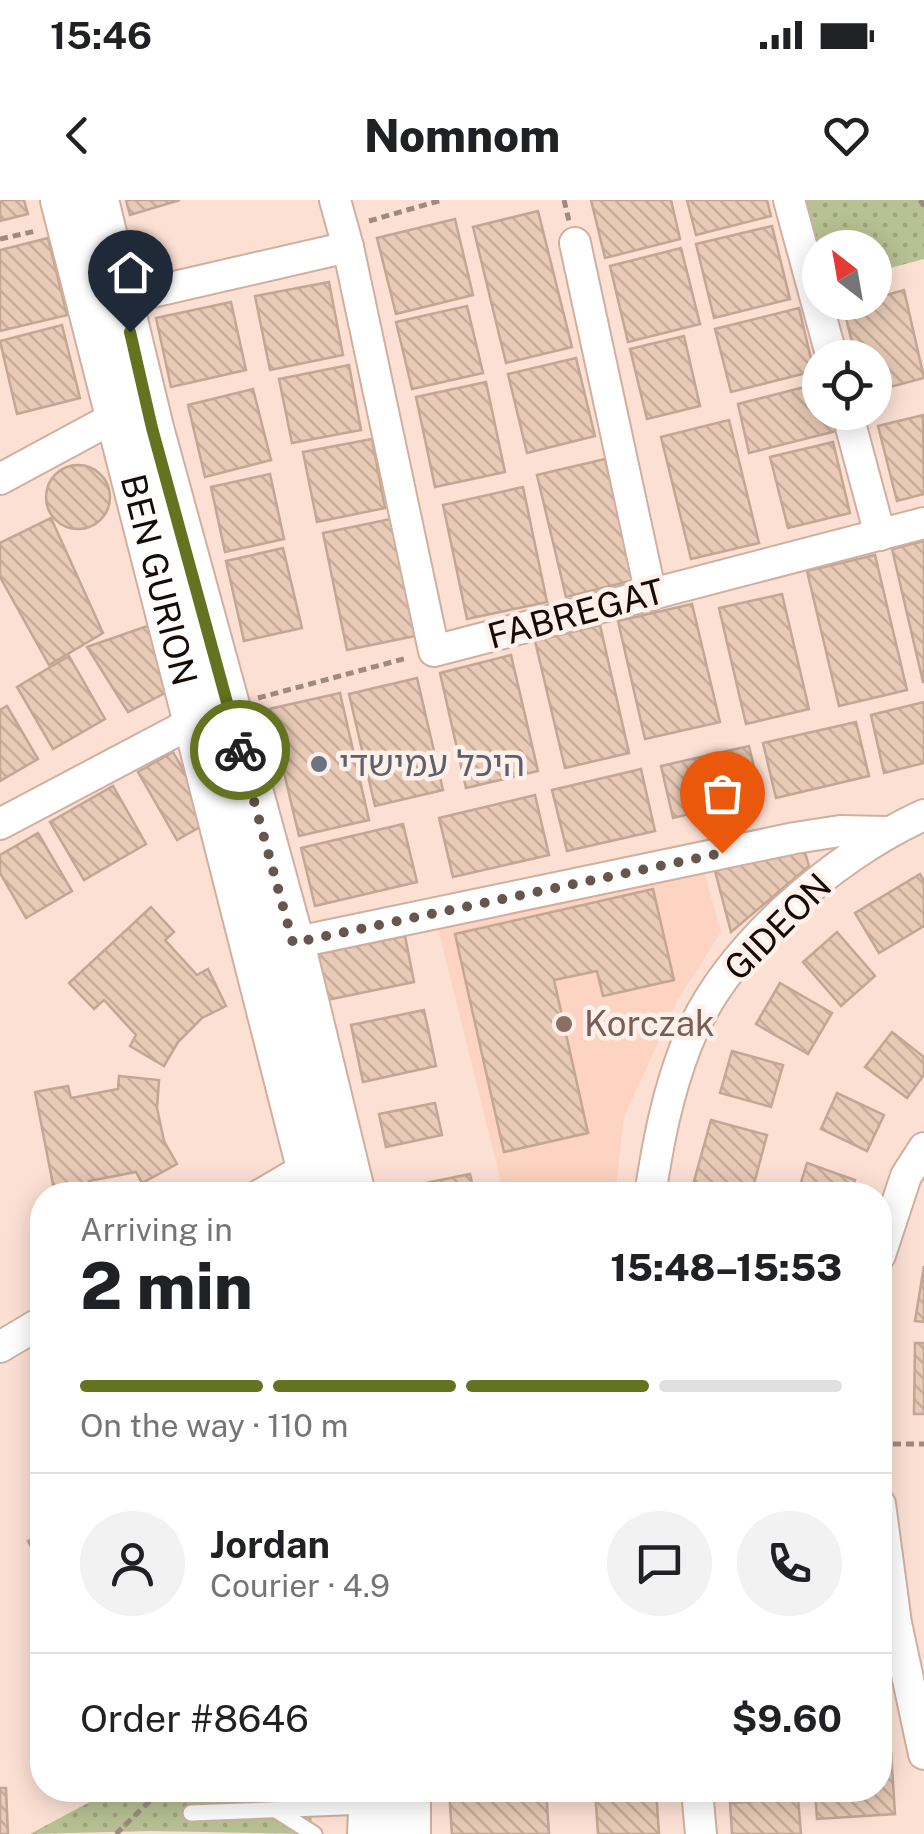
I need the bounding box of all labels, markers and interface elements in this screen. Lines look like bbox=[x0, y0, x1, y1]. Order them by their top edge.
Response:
text: 15:46 bbox=[50, 13, 152, 58]
icon: back bbox=[50, 108, 105, 163]
icon: heart bbox=[819, 108, 874, 163]
text: Nomnom bbox=[364, 109, 560, 162]
pin bbox=[88, 230, 173, 333]
north arrow bbox=[802, 230, 892, 320]
map controls bbox=[802, 230, 892, 430]
icon: home bbox=[103, 245, 158, 300]
button: locate bbox=[802, 340, 892, 430]
street label: BEN GURION bbox=[113, 470, 206, 690]
street label: FABREGAT bbox=[483, 570, 668, 657]
courier bbox=[190, 700, 290, 800]
icon: bike bbox=[213, 723, 268, 778]
place label: היכל עמישדי bbox=[339, 743, 525, 784]
pin bbox=[680, 751, 765, 854]
marker: היכל עמישדי bbox=[308, 753, 330, 775]
icon: bag bbox=[695, 766, 750, 821]
street label: GIDEON bbox=[716, 865, 839, 988]
place label: Korczak bbox=[584, 1003, 715, 1044]
marker: Korczak bbox=[553, 1013, 575, 1035]
text: Arriving in bbox=[80, 1211, 233, 1248]
text: 15:48–15:53 bbox=[610, 1245, 842, 1290]
text: 2 min bbox=[80, 1247, 253, 1324]
text: On the way · 110 m bbox=[80, 1407, 348, 1444]
button: person bbox=[80, 1511, 185, 1616]
button: chat bbox=[607, 1511, 712, 1616]
button: phone bbox=[737, 1511, 842, 1616]
text: Jordan bbox=[210, 1522, 330, 1567]
text: Courier · 4.9 bbox=[210, 1567, 390, 1604]
text: Order #8646 bbox=[80, 1696, 309, 1741]
text: $9.60 bbox=[731, 1696, 842, 1741]

